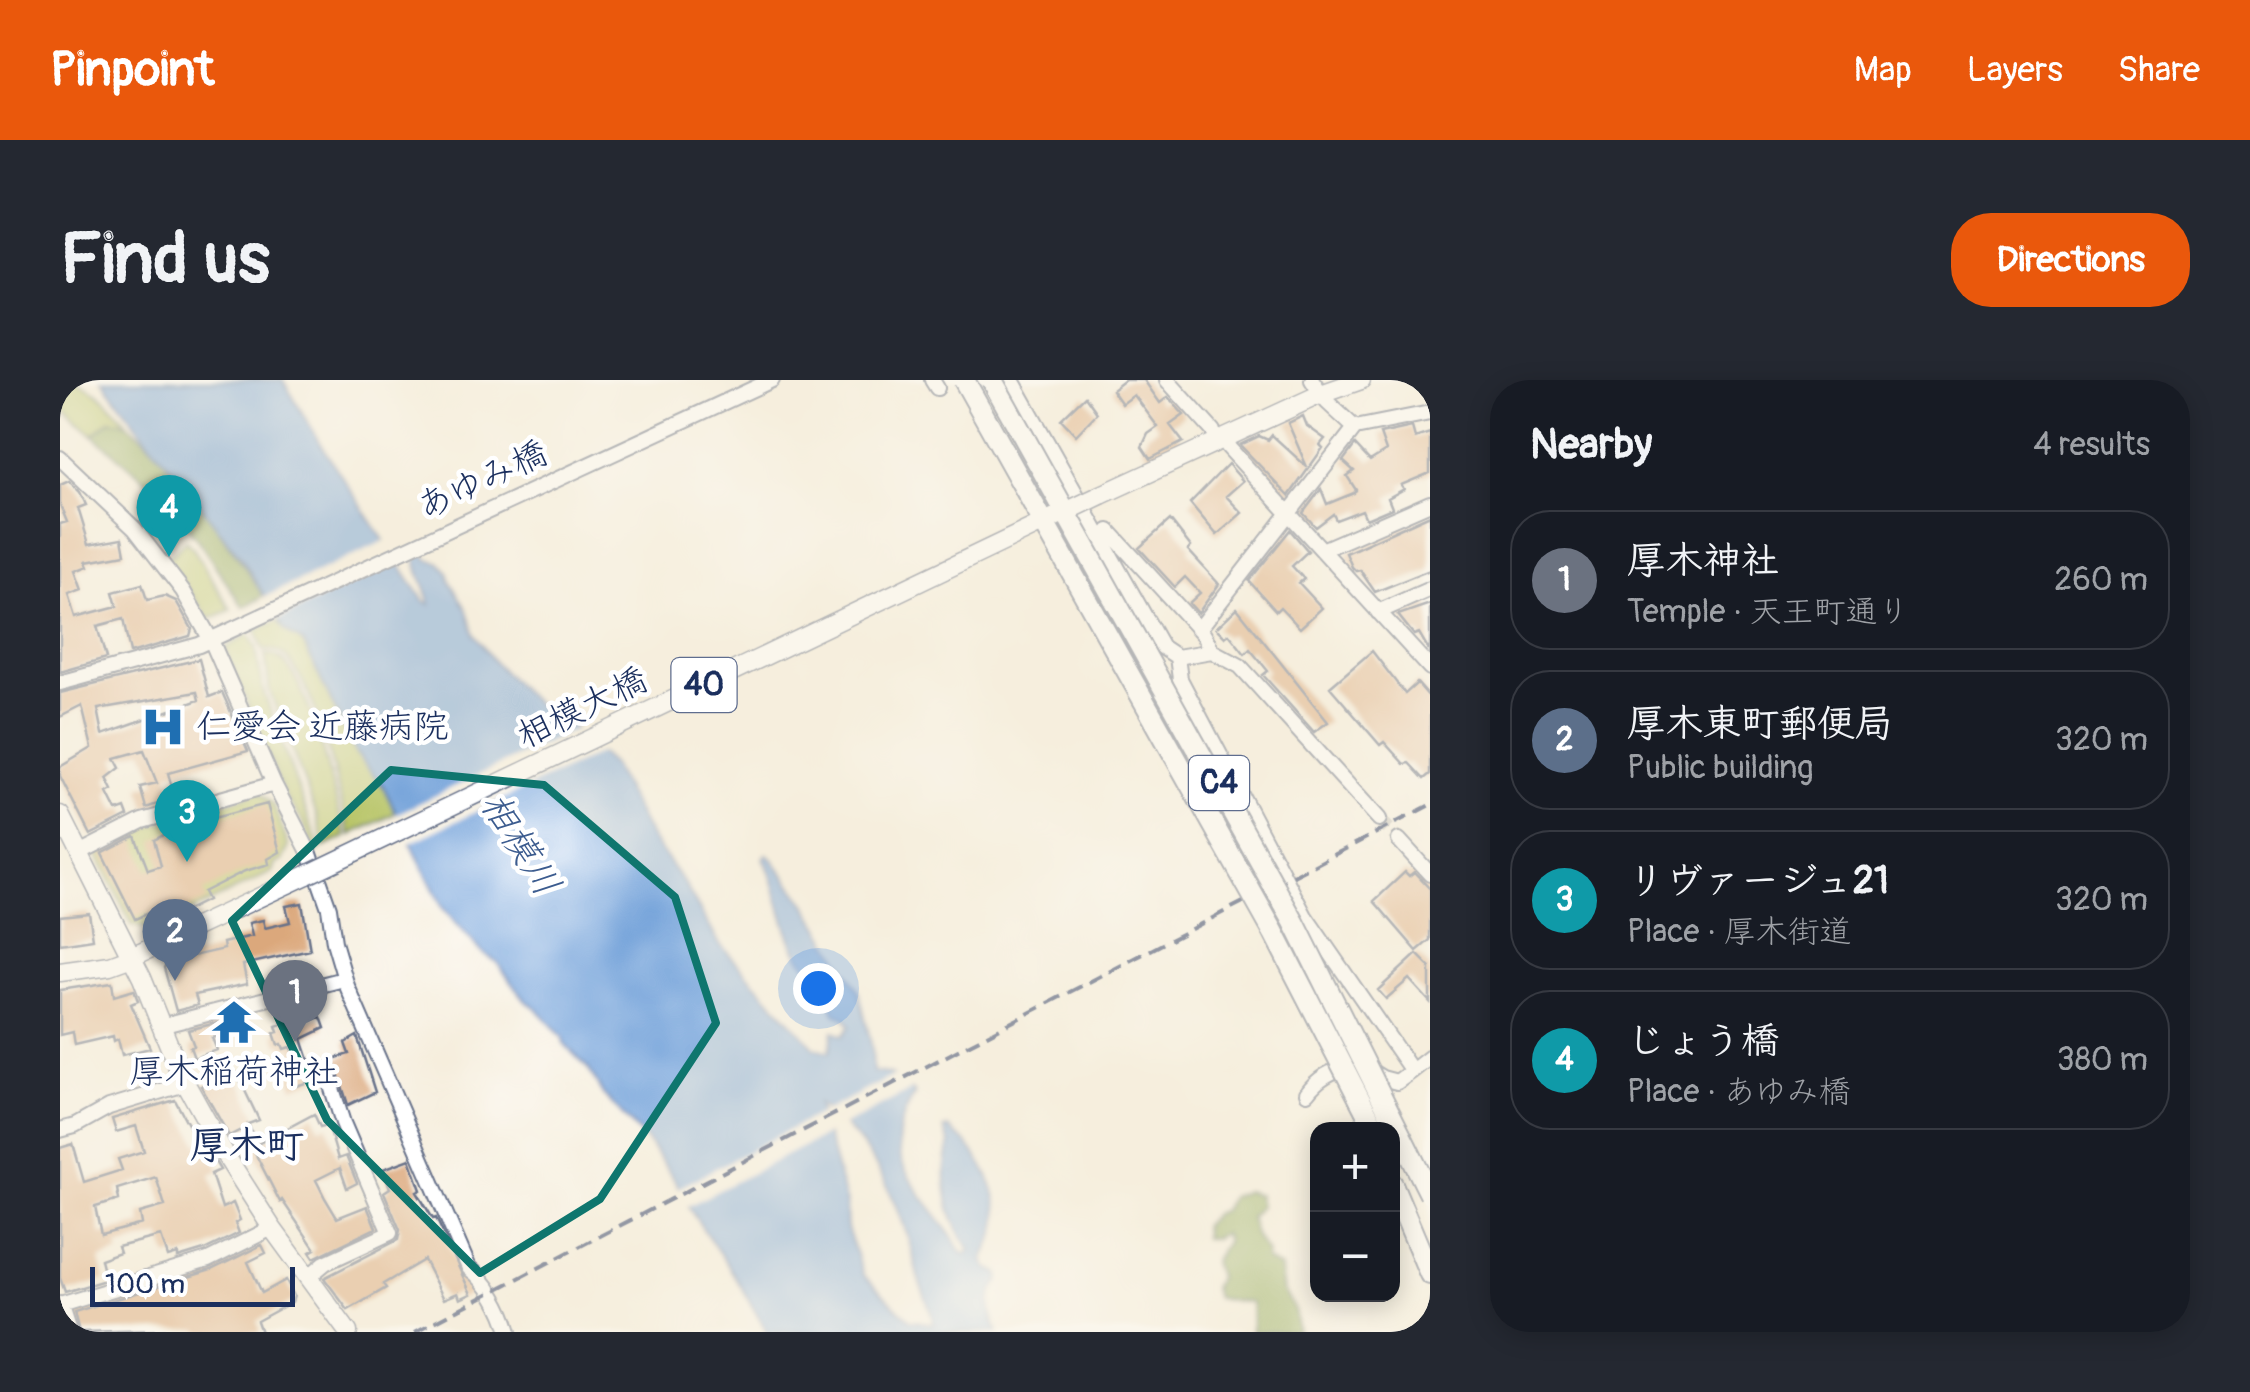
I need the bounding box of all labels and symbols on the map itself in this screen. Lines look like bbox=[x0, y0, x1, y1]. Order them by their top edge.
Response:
street label: あゆみ橋 bbox=[410, 431, 554, 529]
pin: 4 bbox=[136, 474, 202, 557]
street label: 相模大橋 bbox=[509, 658, 655, 758]
road number: 40 bbox=[672, 658, 736, 712]
hospital icon: 仁愛会 近藤病院 bbox=[139, 703, 187, 751]
place label: 仁愛会 近藤病院 bbox=[196, 705, 449, 749]
road number: C4 bbox=[1189, 756, 1249, 810]
pin: 3 bbox=[154, 780, 220, 862]
water label: 相模川 bbox=[469, 783, 571, 905]
pin: 2 bbox=[142, 898, 208, 981]
pin: 1 bbox=[262, 960, 328, 1042]
your location bbox=[793, 963, 844, 1014]
temple icon: 厚木稲荷神社 bbox=[210, 998, 258, 1046]
place label: 厚木稲荷神社 bbox=[129, 1050, 339, 1094]
district label: 厚木町 bbox=[190, 1122, 304, 1170]
scale bar bbox=[90, 1262, 295, 1306]

